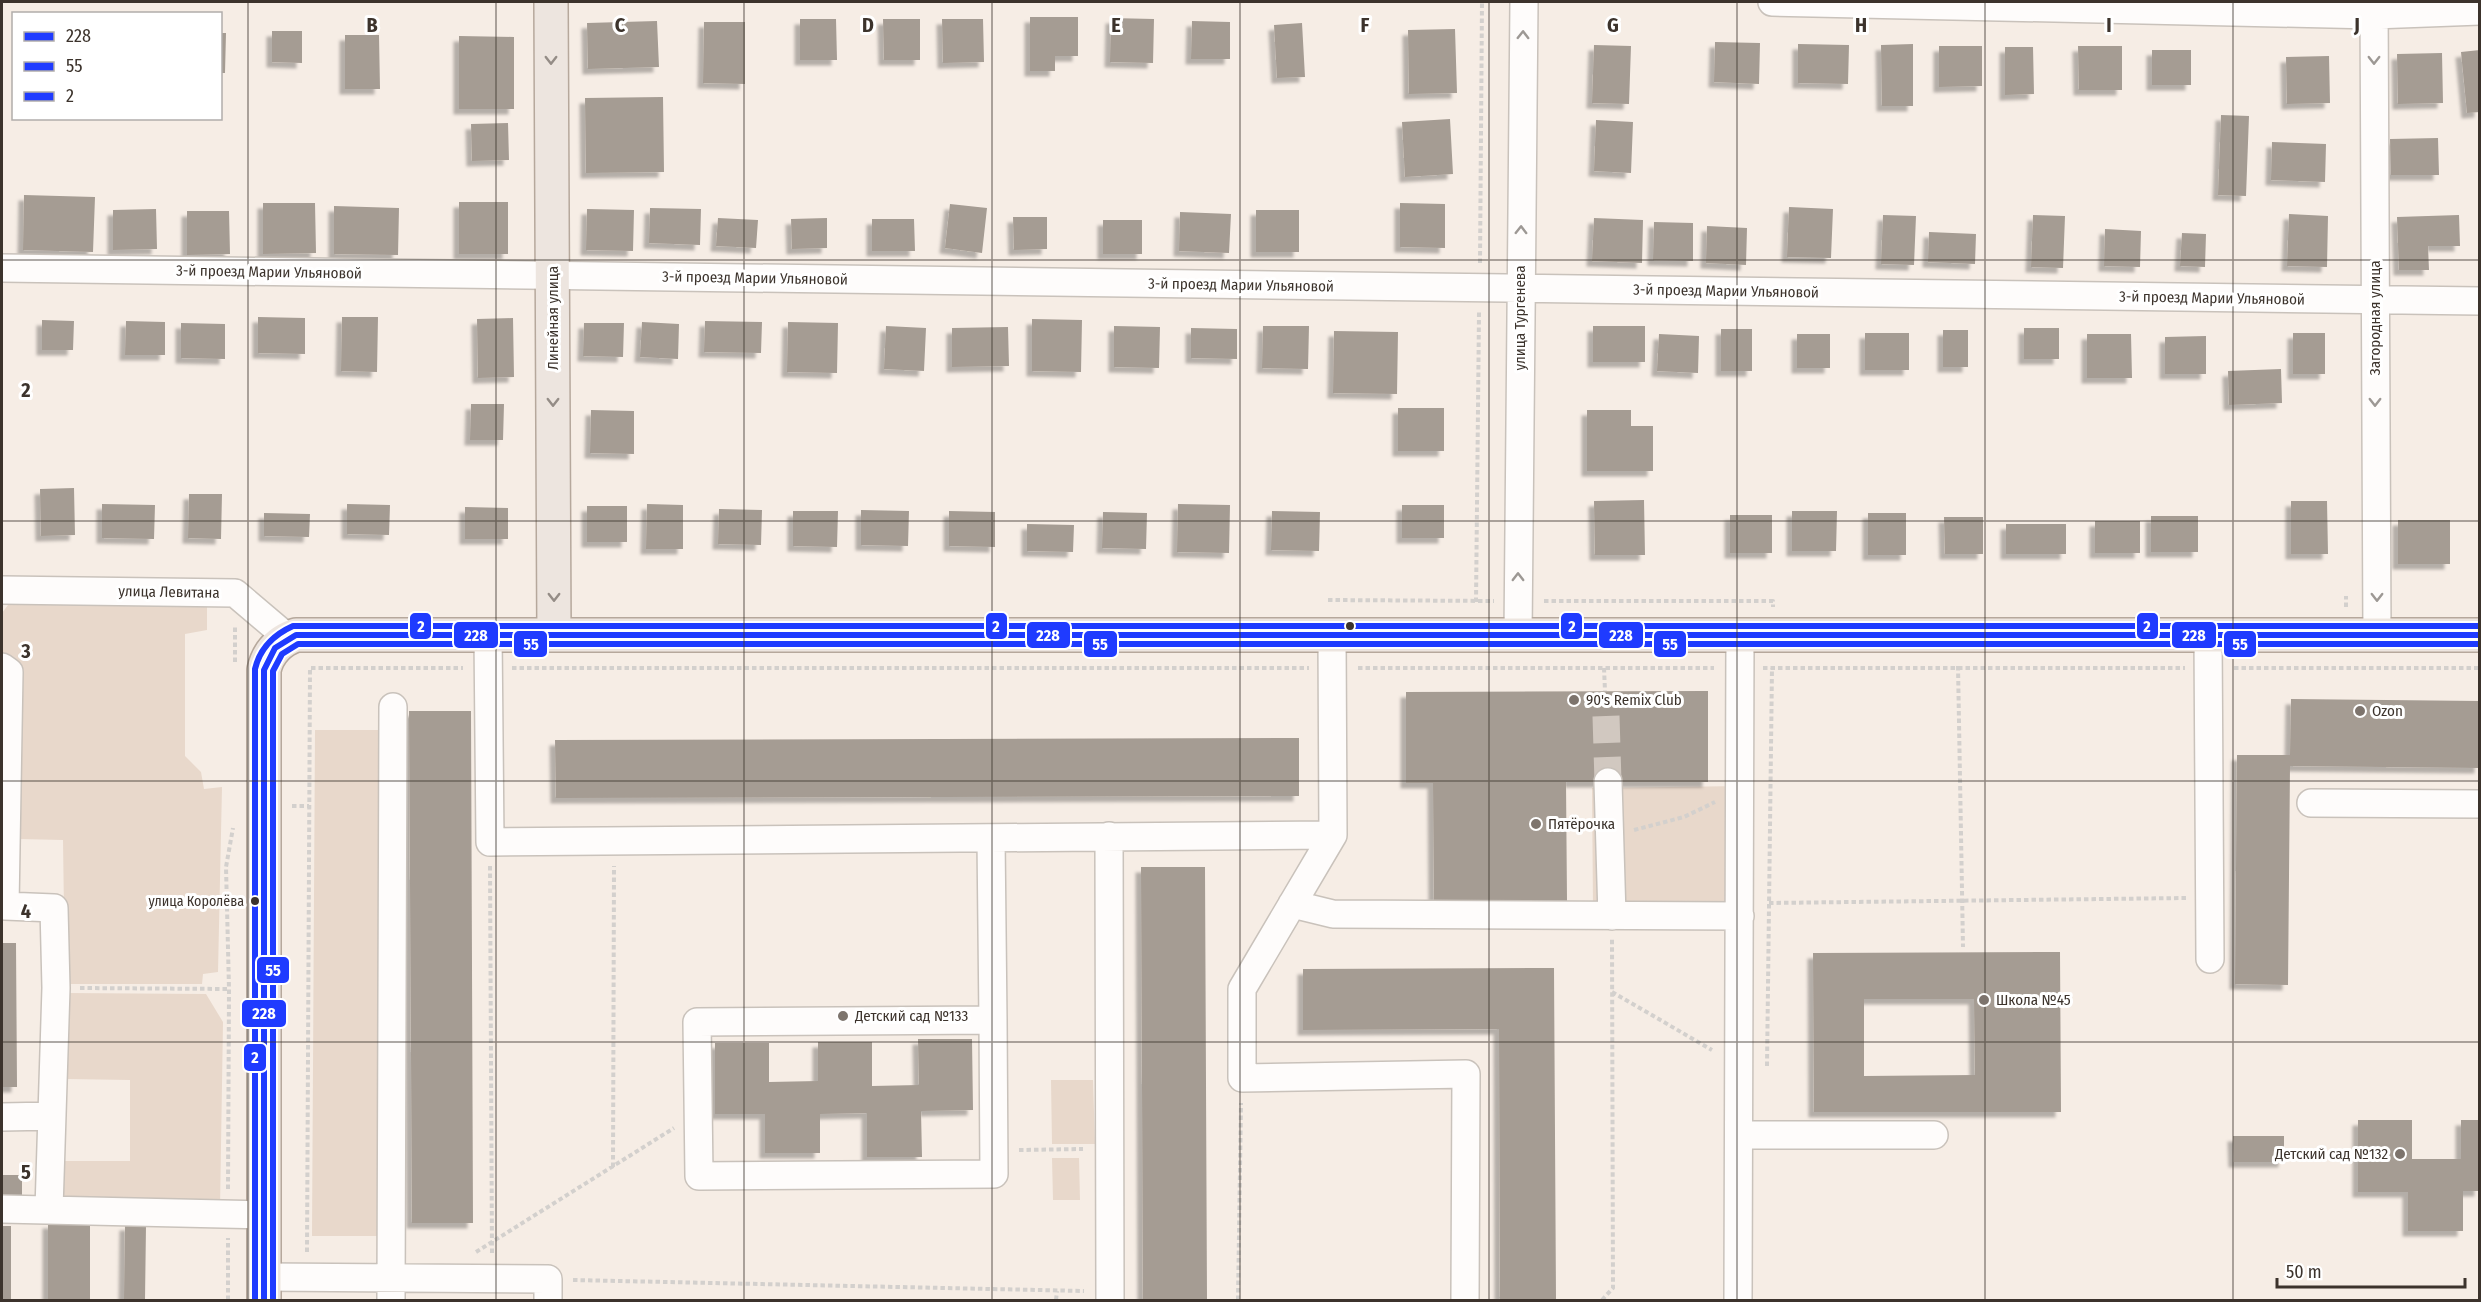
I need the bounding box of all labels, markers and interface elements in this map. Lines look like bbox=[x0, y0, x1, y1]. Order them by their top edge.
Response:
legend bbox=[12, 12, 222, 120]
text: B bbox=[366, 13, 378, 37]
text: C bbox=[615, 13, 626, 37]
text: D bbox=[862, 13, 874, 37]
text: E bbox=[1111, 13, 1121, 37]
text: F bbox=[1361, 13, 1370, 37]
text: G bbox=[1607, 13, 1619, 37]
text: H bbox=[1855, 13, 1867, 37]
text: I bbox=[2106, 13, 2112, 37]
text: J bbox=[2353, 13, 2360, 37]
text: 228 bbox=[66, 25, 91, 47]
one-way arrow bbox=[1517, 31, 1529, 40]
text: 55 bbox=[66, 55, 82, 77]
one-way arrow bbox=[545, 55, 557, 64]
one-way arrow bbox=[2368, 55, 2380, 64]
text: 2 bbox=[66, 85, 74, 107]
one-way arrow bbox=[1515, 226, 1527, 235]
street label: 3-й проезд Марии Ульяновой bbox=[176, 261, 362, 283]
street label: Загородная улица bbox=[2366, 261, 2384, 375]
street label: улица Тургенева bbox=[1511, 265, 1529, 371]
street label: Линейная улица bbox=[544, 266, 562, 370]
street label: 3-й проезд Марии Ульяновой bbox=[662, 267, 848, 289]
street label: 3-й проезд Марии Ульяновой bbox=[1148, 274, 1334, 296]
street label: 3-й проезд Марии Ульяновой bbox=[1633, 280, 1819, 302]
street label: 3-й проезд Марии Ульяновой bbox=[2119, 287, 2305, 309]
text: 2 bbox=[20, 378, 31, 402]
one-way arrow bbox=[547, 397, 559, 406]
one-way arrow bbox=[2369, 397, 2381, 406]
one-way arrow bbox=[1512, 572, 1524, 581]
street label: улица Левитана bbox=[118, 582, 220, 602]
one-way arrow bbox=[548, 592, 560, 601]
one-way arrow bbox=[2371, 592, 2383, 601]
line badge: 2 bbox=[409, 612, 432, 640]
line badge: 2 bbox=[985, 612, 1008, 640]
line badge: 2 bbox=[1560, 612, 1583, 640]
line badge: 2 bbox=[2136, 612, 2159, 640]
text: 2 bbox=[416, 617, 425, 636]
text: 2 bbox=[991, 617, 1000, 636]
text: 2 bbox=[1567, 617, 1576, 636]
text: 2 bbox=[2142, 617, 2151, 636]
unlabelled marker bbox=[1344, 620, 1356, 632]
line badge: 228 bbox=[453, 621, 499, 649]
line badge: 228 bbox=[1026, 621, 1071, 649]
line badge: 228 bbox=[1598, 621, 1644, 649]
line badge: 228 bbox=[2171, 621, 2217, 649]
text: 228 bbox=[463, 626, 488, 645]
text: 228 bbox=[1035, 626, 1060, 645]
text: 228 bbox=[1608, 626, 1633, 645]
text: 228 bbox=[2181, 626, 2206, 645]
line badge: 55 bbox=[513, 630, 548, 658]
line badge: 55 bbox=[1083, 630, 1118, 658]
line badge: 55 bbox=[1653, 630, 1687, 658]
line badge: 55 bbox=[2223, 630, 2257, 658]
text: 55 bbox=[523, 635, 539, 654]
text: 55 bbox=[1092, 635, 1108, 654]
text: 55 bbox=[1662, 635, 1678, 654]
text: 55 bbox=[2232, 635, 2248, 654]
text: 3 bbox=[20, 639, 31, 663]
place label: 90's Remix Club bbox=[1586, 691, 1682, 709]
marker: 90's Remix Club bbox=[1567, 693, 1581, 707]
place label: Ozon bbox=[2372, 702, 2403, 720]
marker: Ozon bbox=[2353, 704, 2367, 718]
place label: Пятёрочка bbox=[1548, 815, 1615, 833]
marker: Пятёрочка bbox=[1529, 817, 1543, 831]
place label: улица Королёва bbox=[148, 893, 244, 910]
marker: улица Королёва bbox=[249, 895, 261, 907]
text: 4 bbox=[21, 899, 31, 923]
line badge: 55 bbox=[256, 956, 290, 984]
text: 55 bbox=[265, 961, 281, 980]
place label: Школа №45 bbox=[1996, 991, 2071, 1009]
marker: Школа №45 bbox=[1977, 993, 1991, 1007]
line badge: 228 bbox=[241, 999, 287, 1028]
text: 228 bbox=[251, 1004, 276, 1023]
place label: Детский сад №133 bbox=[854, 1007, 969, 1025]
marker: Детский сад №133 bbox=[836, 1009, 850, 1023]
line badge: 2 bbox=[243, 1043, 267, 1072]
text: 2 bbox=[250, 1048, 259, 1067]
place label: Детский сад №132 bbox=[2274, 1145, 2388, 1163]
marker: Детский сад №132 bbox=[2393, 1147, 2407, 1161]
text: 5 bbox=[21, 1160, 31, 1184]
scale bar bbox=[2277, 1251, 2464, 1289]
text: 50 m bbox=[2286, 1261, 2322, 1283]

